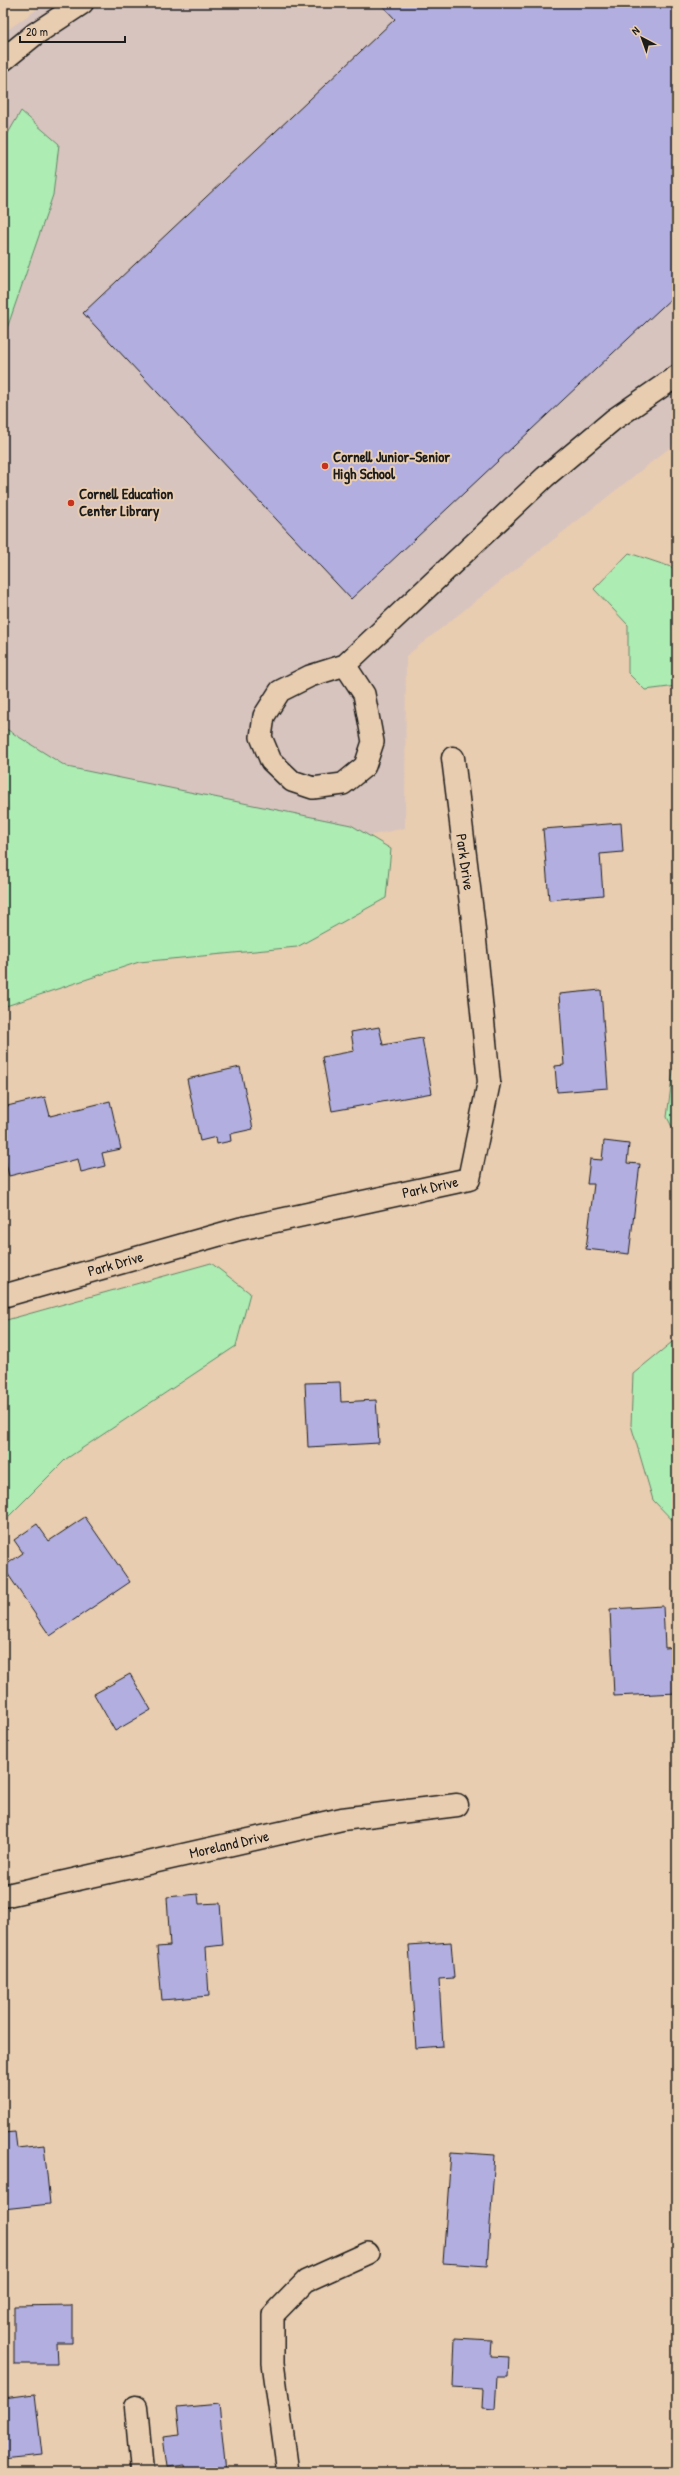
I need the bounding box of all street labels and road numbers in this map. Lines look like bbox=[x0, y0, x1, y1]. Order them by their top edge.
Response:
street label: Park Drive bbox=[451, 832, 480, 892]
street label: Park Drive bbox=[400, 1171, 460, 1203]
street label: Park Drive bbox=[85, 1246, 146, 1281]
street label: Moreland Drive bbox=[187, 1825, 271, 1863]

